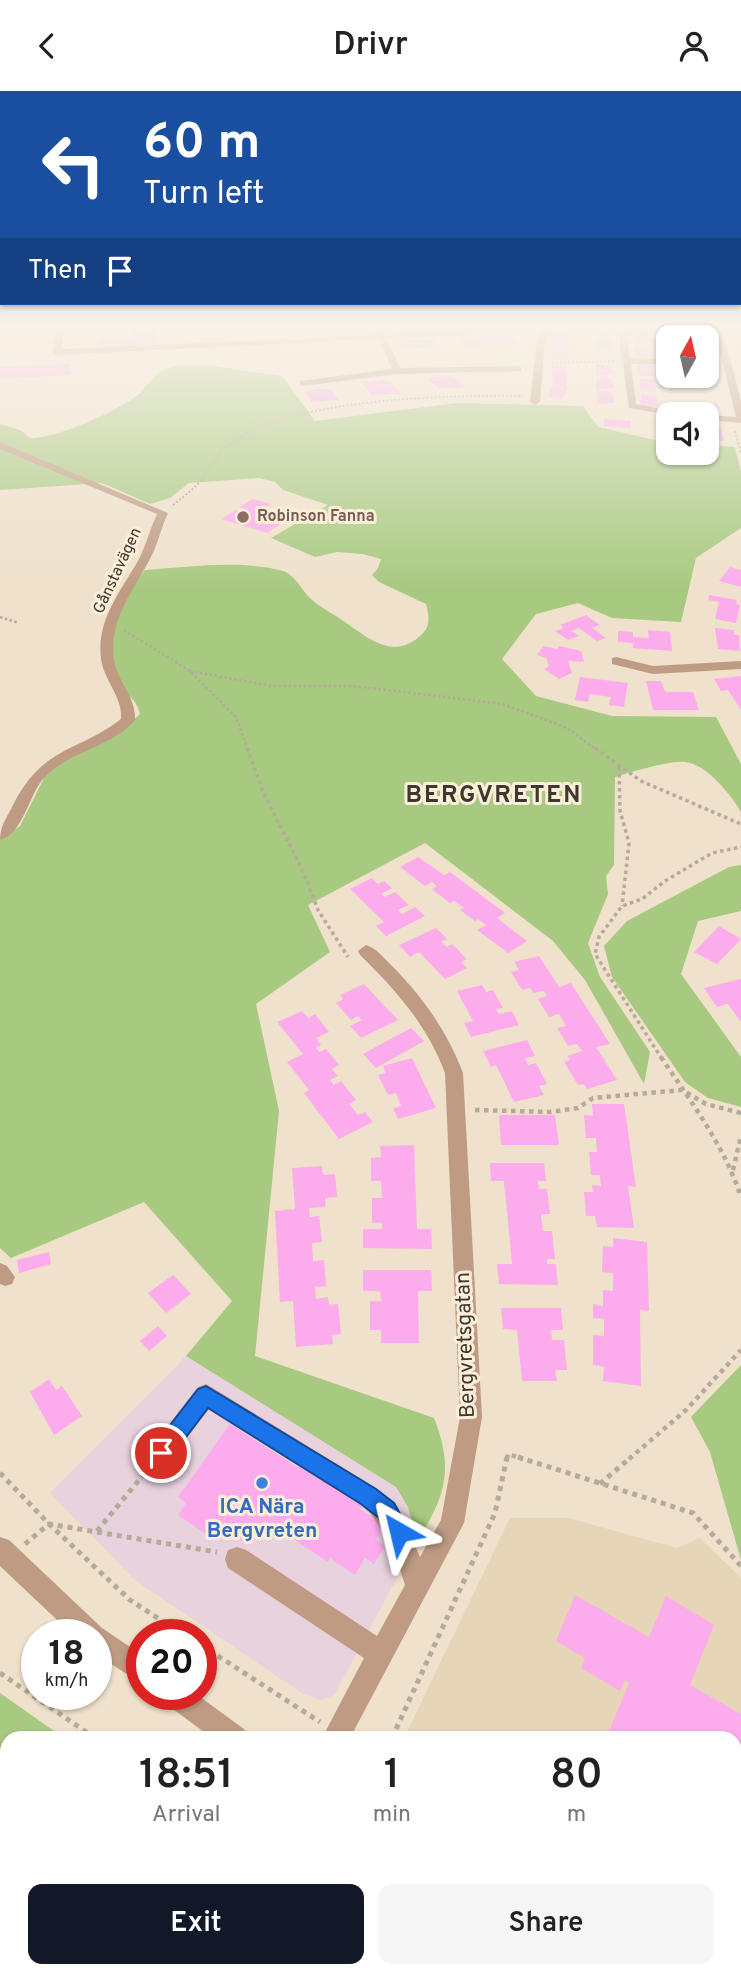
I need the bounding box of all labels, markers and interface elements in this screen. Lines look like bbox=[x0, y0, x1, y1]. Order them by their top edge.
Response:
text: Drivr bbox=[333, 26, 408, 66]
icon: back bbox=[28, 27, 66, 65]
icon: person bbox=[675, 27, 713, 65]
text: 60 m bbox=[143, 114, 261, 176]
icon: left bbox=[28, 119, 119, 210]
text: Turn left bbox=[143, 175, 264, 215]
icon: arrive bbox=[101, 252, 139, 290]
text: Then bbox=[28, 255, 87, 288]
north arrow bbox=[656, 325, 719, 389]
map controls bbox=[656, 325, 719, 465]
button: sound bbox=[656, 402, 719, 465]
place label: Robinson Fanna bbox=[257, 507, 375, 527]
marker: Robinson Fanna bbox=[235, 509, 251, 525]
street label: Gånstavägen bbox=[89, 525, 147, 617]
district label: BERGVRETEN bbox=[406, 781, 582, 811]
street label: Bergvretsgatan bbox=[450, 1272, 482, 1418]
pin bbox=[131, 1423, 191, 1483]
icon: arrive bbox=[142, 1434, 180, 1472]
marker: ICA Nära Bergvreten bbox=[254, 1475, 270, 1491]
place label: ICA Nära Bergvreten bbox=[207, 1494, 317, 1545]
position arrow bbox=[362, 1495, 436, 1569]
speed limit sign: 20 bbox=[126, 1619, 217, 1710]
text: 18 bbox=[48, 1633, 85, 1677]
text: km/h bbox=[45, 1670, 88, 1693]
text: 18:51 bbox=[139, 1750, 234, 1803]
text: 1 bbox=[384, 1750, 400, 1803]
text: 80 bbox=[550, 1750, 603, 1803]
text: Arrival bbox=[152, 1801, 221, 1830]
text: min bbox=[373, 1801, 411, 1830]
text: m bbox=[567, 1801, 586, 1830]
button: Exit bbox=[28, 1884, 364, 1964]
button: Share bbox=[378, 1884, 714, 1964]

